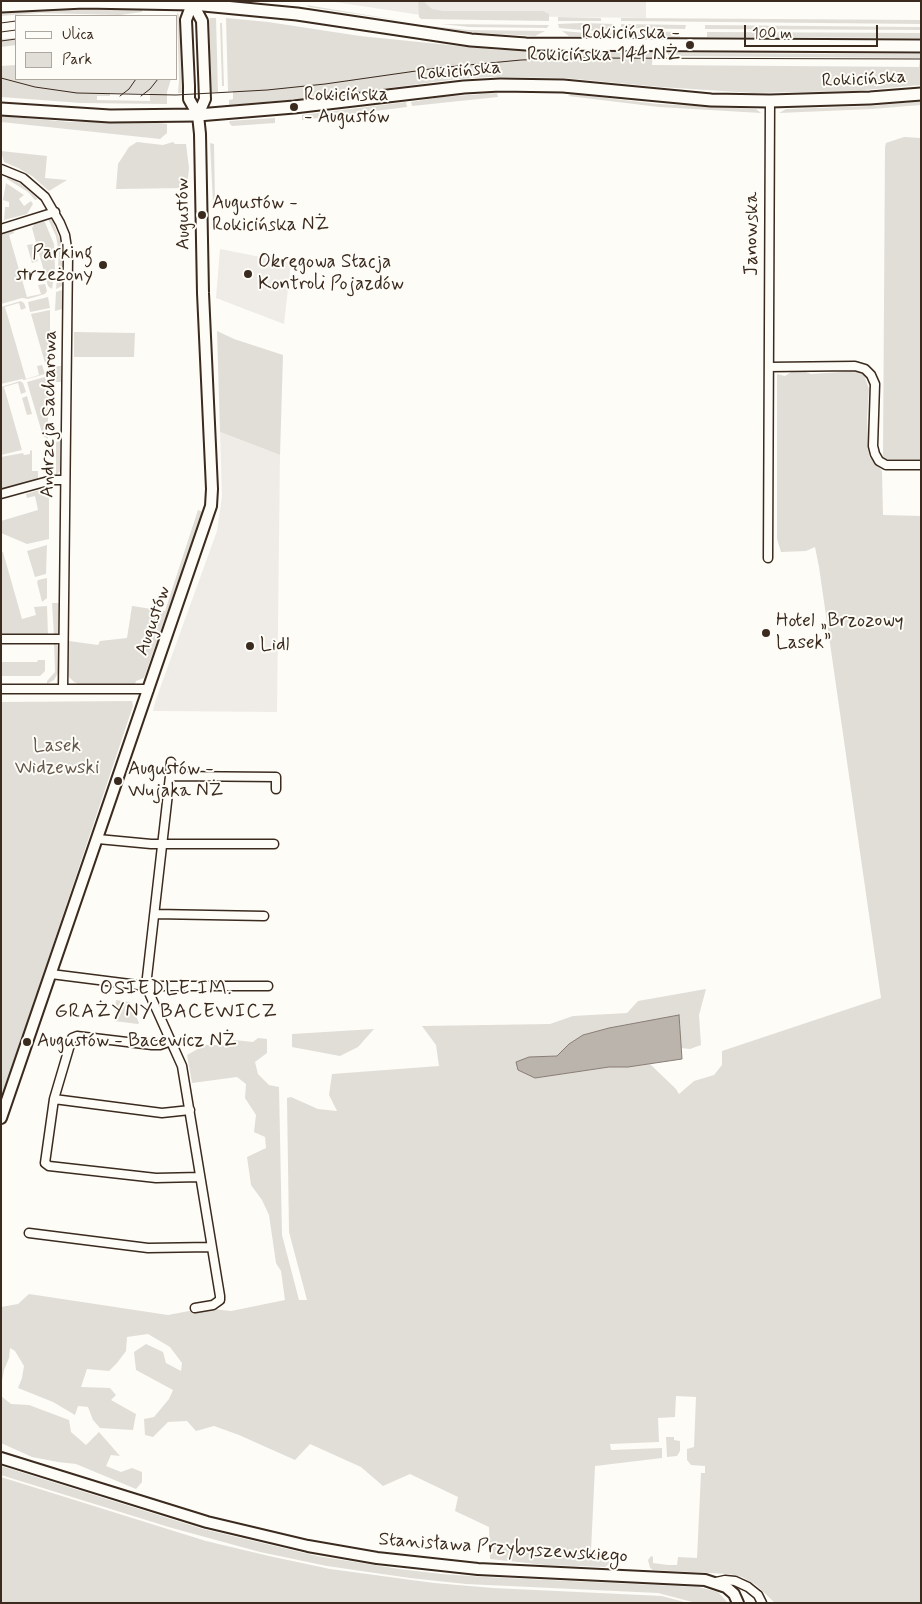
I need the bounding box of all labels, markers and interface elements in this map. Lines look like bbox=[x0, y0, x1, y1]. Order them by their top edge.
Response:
legend bbox=[15, 15, 178, 80]
scale bar bbox=[747, 15, 881, 47]
place label: Rokicińska - Rokicińska 144 NŻ bbox=[527, 23, 680, 67]
text: 100 m bbox=[752, 24, 792, 44]
text: Ulica bbox=[62, 25, 94, 45]
marker: Rokicińska - Rokicińska 144 NŻ bbox=[684, 39, 696, 51]
text: Park bbox=[62, 50, 92, 70]
street label: Rokicińska bbox=[416, 57, 502, 87]
street label: Rokicińska bbox=[821, 66, 907, 94]
place label: Rokicińska - Augustów bbox=[304, 85, 390, 129]
marker: Rokicińska - Augustów bbox=[288, 101, 300, 113]
street label: Augustów bbox=[172, 178, 196, 250]
street label: Janowska bbox=[742, 192, 764, 276]
place label: Augustów - Rokicińska NŻ bbox=[212, 193, 329, 237]
marker: Augustów - Rokicińska NŻ bbox=[196, 209, 208, 221]
place label: Parking strzeżony bbox=[15, 243, 93, 287]
place label: Okręgowa Stacja Kontroli Pojazdów bbox=[258, 252, 404, 296]
marker: Parking strzeżony bbox=[97, 259, 109, 271]
marker: Okręgowa Stacja Kontroli Pojazdów bbox=[242, 268, 254, 280]
street label: Andrzeja Sacharowa bbox=[37, 330, 63, 498]
street label: Augustów bbox=[131, 583, 177, 659]
place label: Hotel „Brzozowy Lasek” bbox=[776, 611, 903, 655]
marker: Hotel „Brzozowy Lasek” bbox=[760, 627, 772, 639]
place label: Lidl bbox=[260, 635, 289, 657]
marker: Lidl bbox=[244, 640, 256, 652]
park label: Lasek Widzewski bbox=[15, 736, 99, 780]
place label: Augustów - Wujaka NŻ bbox=[128, 759, 223, 803]
marker: Augustów - Wujaka NŻ bbox=[112, 775, 124, 787]
district label: OSIEDLE IM. GRAŻYNY BACEWICZ bbox=[58, 978, 274, 1025]
place label: Augustów - Bacewicz NŻ bbox=[37, 1031, 236, 1053]
marker: Augustów - Bacewicz NŻ bbox=[21, 1036, 33, 1048]
street label: Stanisława Przybyszewskiego bbox=[378, 1529, 628, 1569]

